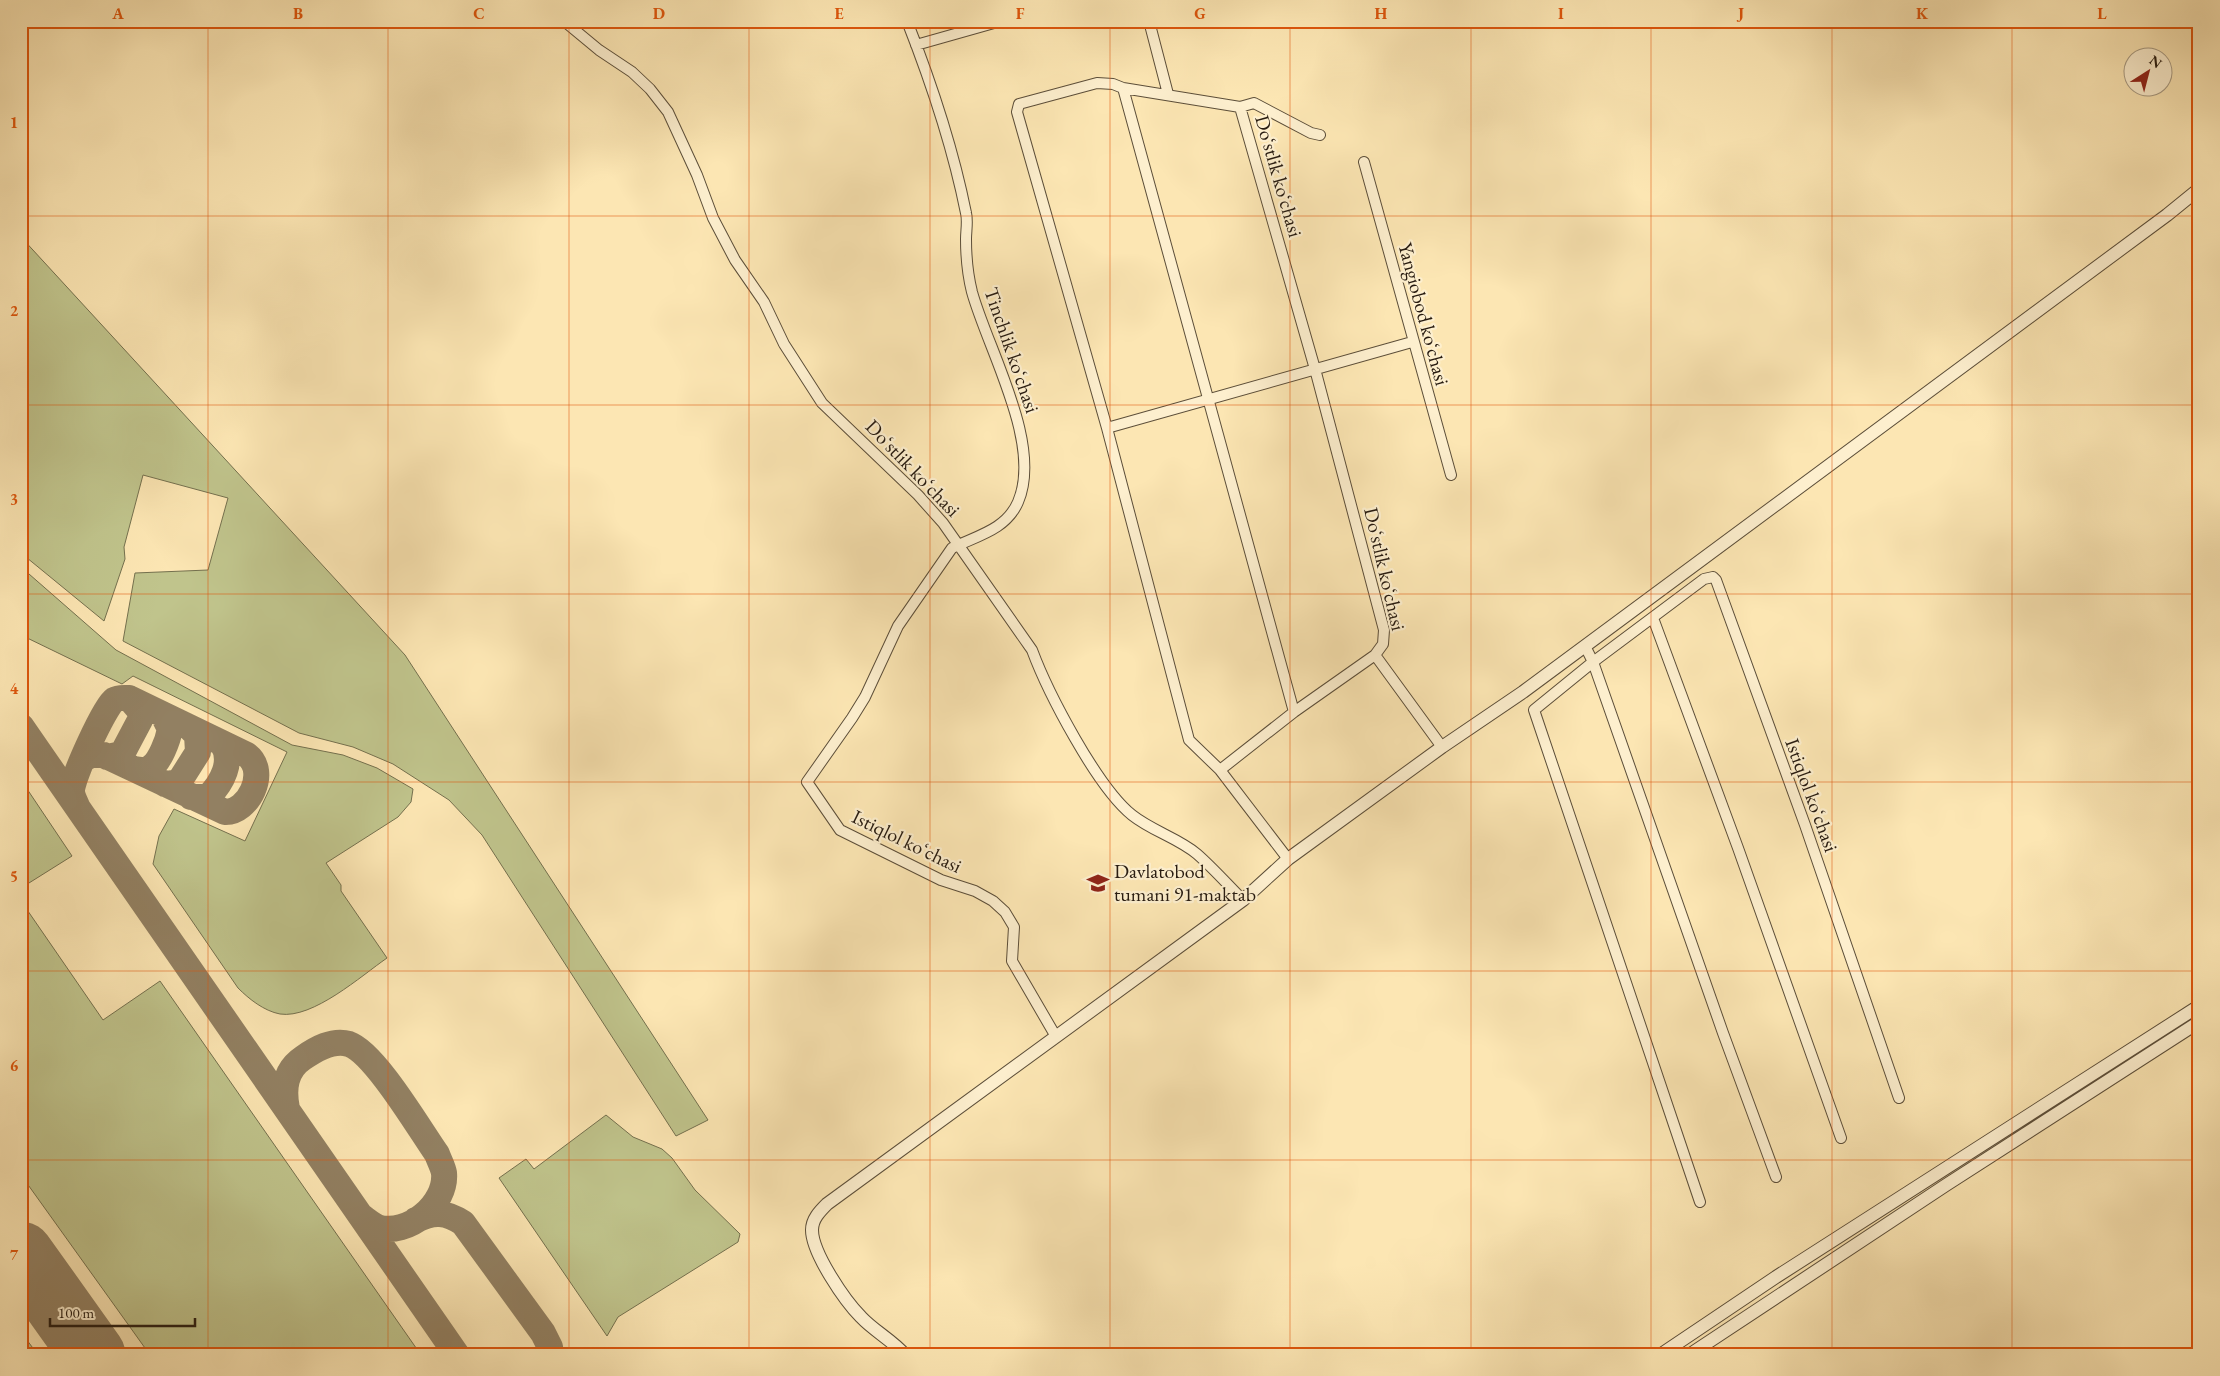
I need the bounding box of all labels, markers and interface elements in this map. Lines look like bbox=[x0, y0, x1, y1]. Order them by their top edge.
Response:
text: A bbox=[111, 3, 124, 24]
text: B bbox=[293, 3, 303, 24]
text: C bbox=[473, 3, 485, 24]
text: D bbox=[653, 3, 665, 24]
text: E bbox=[834, 3, 844, 24]
text: F bbox=[1016, 3, 1025, 24]
text: G bbox=[1194, 3, 1206, 24]
text: H bbox=[1375, 3, 1388, 24]
text: I bbox=[1558, 3, 1564, 24]
text: J bbox=[1736, 3, 1744, 24]
text: K bbox=[1916, 3, 1929, 24]
text: L bbox=[2097, 3, 2107, 24]
north arrow bbox=[2122, 48, 2172, 98]
text: N bbox=[2146, 51, 2166, 72]
text: 1 bbox=[10, 112, 18, 133]
street label: Doʻstlik koʻchasi bbox=[1249, 112, 1309, 240]
street label: Yangiobod koʻchasi bbox=[1392, 240, 1456, 388]
street label: Tinchlik koʻchasi bbox=[978, 284, 1046, 416]
text: 2 bbox=[10, 300, 19, 321]
street label: Doʻstlik koʻchasi bbox=[860, 414, 966, 522]
text: 3 bbox=[10, 489, 18, 510]
street label: Doʻstlik koʻchasi bbox=[1358, 505, 1412, 633]
text: 4 bbox=[10, 678, 19, 699]
street label: Istiqlol koʻchasi bbox=[1779, 735, 1845, 856]
street label: Istiqlol koʻchasi bbox=[848, 803, 966, 879]
place label: Davlatobod tumani 91-maktab bbox=[1114, 858, 1256, 907]
text: 5 bbox=[10, 866, 18, 887]
school or university icon: Davlatobod tumani 91-maktab bbox=[1085, 870, 1111, 896]
text: 6 bbox=[10, 1055, 19, 1076]
text: 7 bbox=[10, 1244, 19, 1265]
scale bar bbox=[50, 1296, 195, 1328]
text: 100 m bbox=[58, 1303, 95, 1322]

